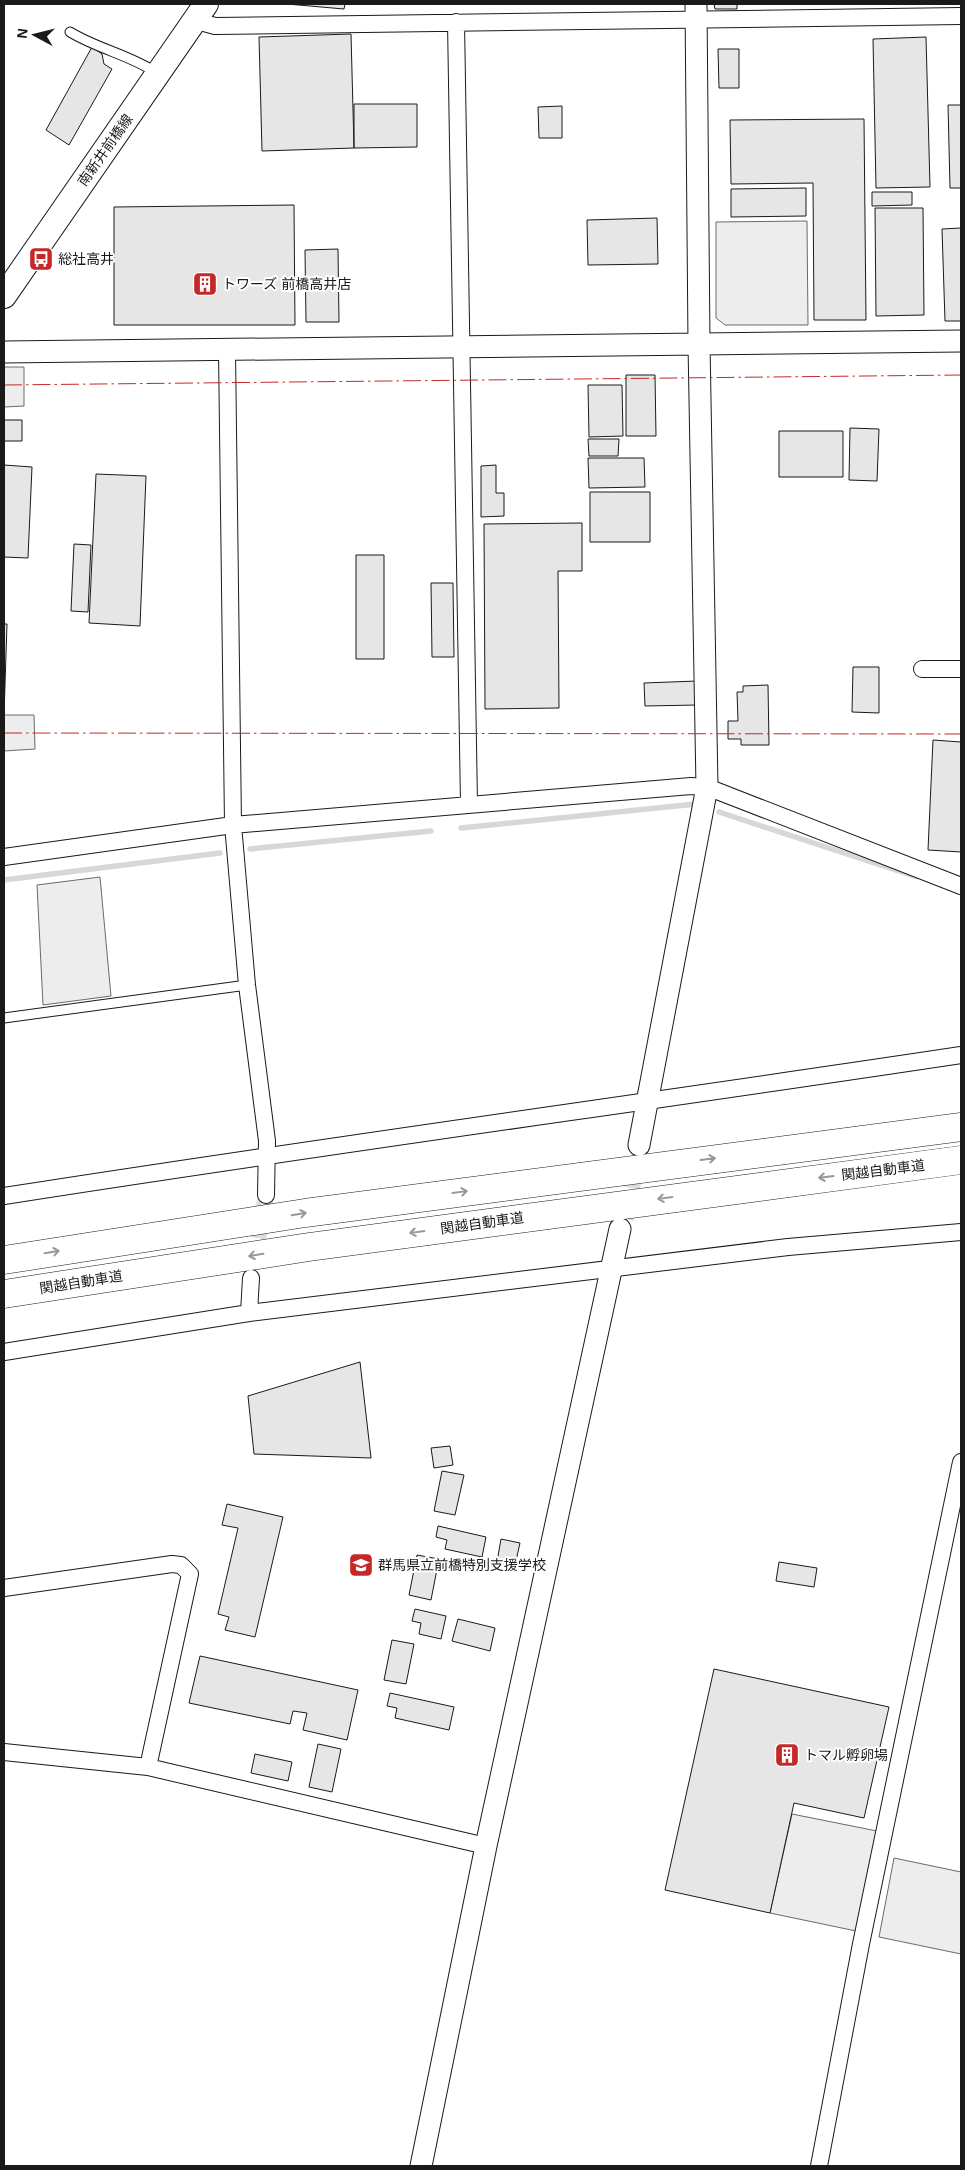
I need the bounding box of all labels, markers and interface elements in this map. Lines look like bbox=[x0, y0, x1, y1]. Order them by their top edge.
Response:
north arrow bbox=[10, 10, 60, 60]
text: N bbox=[14, 27, 31, 39]
street label: 南新井前橋線 bbox=[74, 111, 136, 189]
bus stop icon: 総社高井 bbox=[28, 246, 54, 272]
place label: 総社高井 bbox=[58, 251, 114, 267]
building icon: トワーズ 前橋高井店 bbox=[192, 271, 218, 297]
place label: トワーズ 前橋高井店 bbox=[222, 276, 351, 292]
one-way arrow bbox=[699, 1154, 715, 1164]
street label: 関越自動車道 bbox=[840, 1157, 926, 1183]
one-way arrow bbox=[818, 1173, 834, 1183]
one-way arrow bbox=[452, 1187, 468, 1197]
one-way arrow bbox=[657, 1194, 673, 1204]
one-way arrow bbox=[291, 1209, 307, 1219]
street label: 関越自動車道 bbox=[439, 1209, 525, 1237]
one-way arrow bbox=[410, 1227, 426, 1237]
one-way arrow bbox=[44, 1247, 60, 1257]
one-way arrow bbox=[249, 1250, 265, 1260]
street label: 関越自動車道 bbox=[38, 1268, 124, 1296]
school or university icon: 群馬県立前橋特別支援学校 bbox=[348, 1552, 374, 1578]
place label: 群馬県立前橋特別支援学校 bbox=[378, 1557, 546, 1573]
building icon: トマル孵卵場 bbox=[774, 1742, 800, 1768]
place label: トマル孵卵場 bbox=[804, 1747, 888, 1763]

